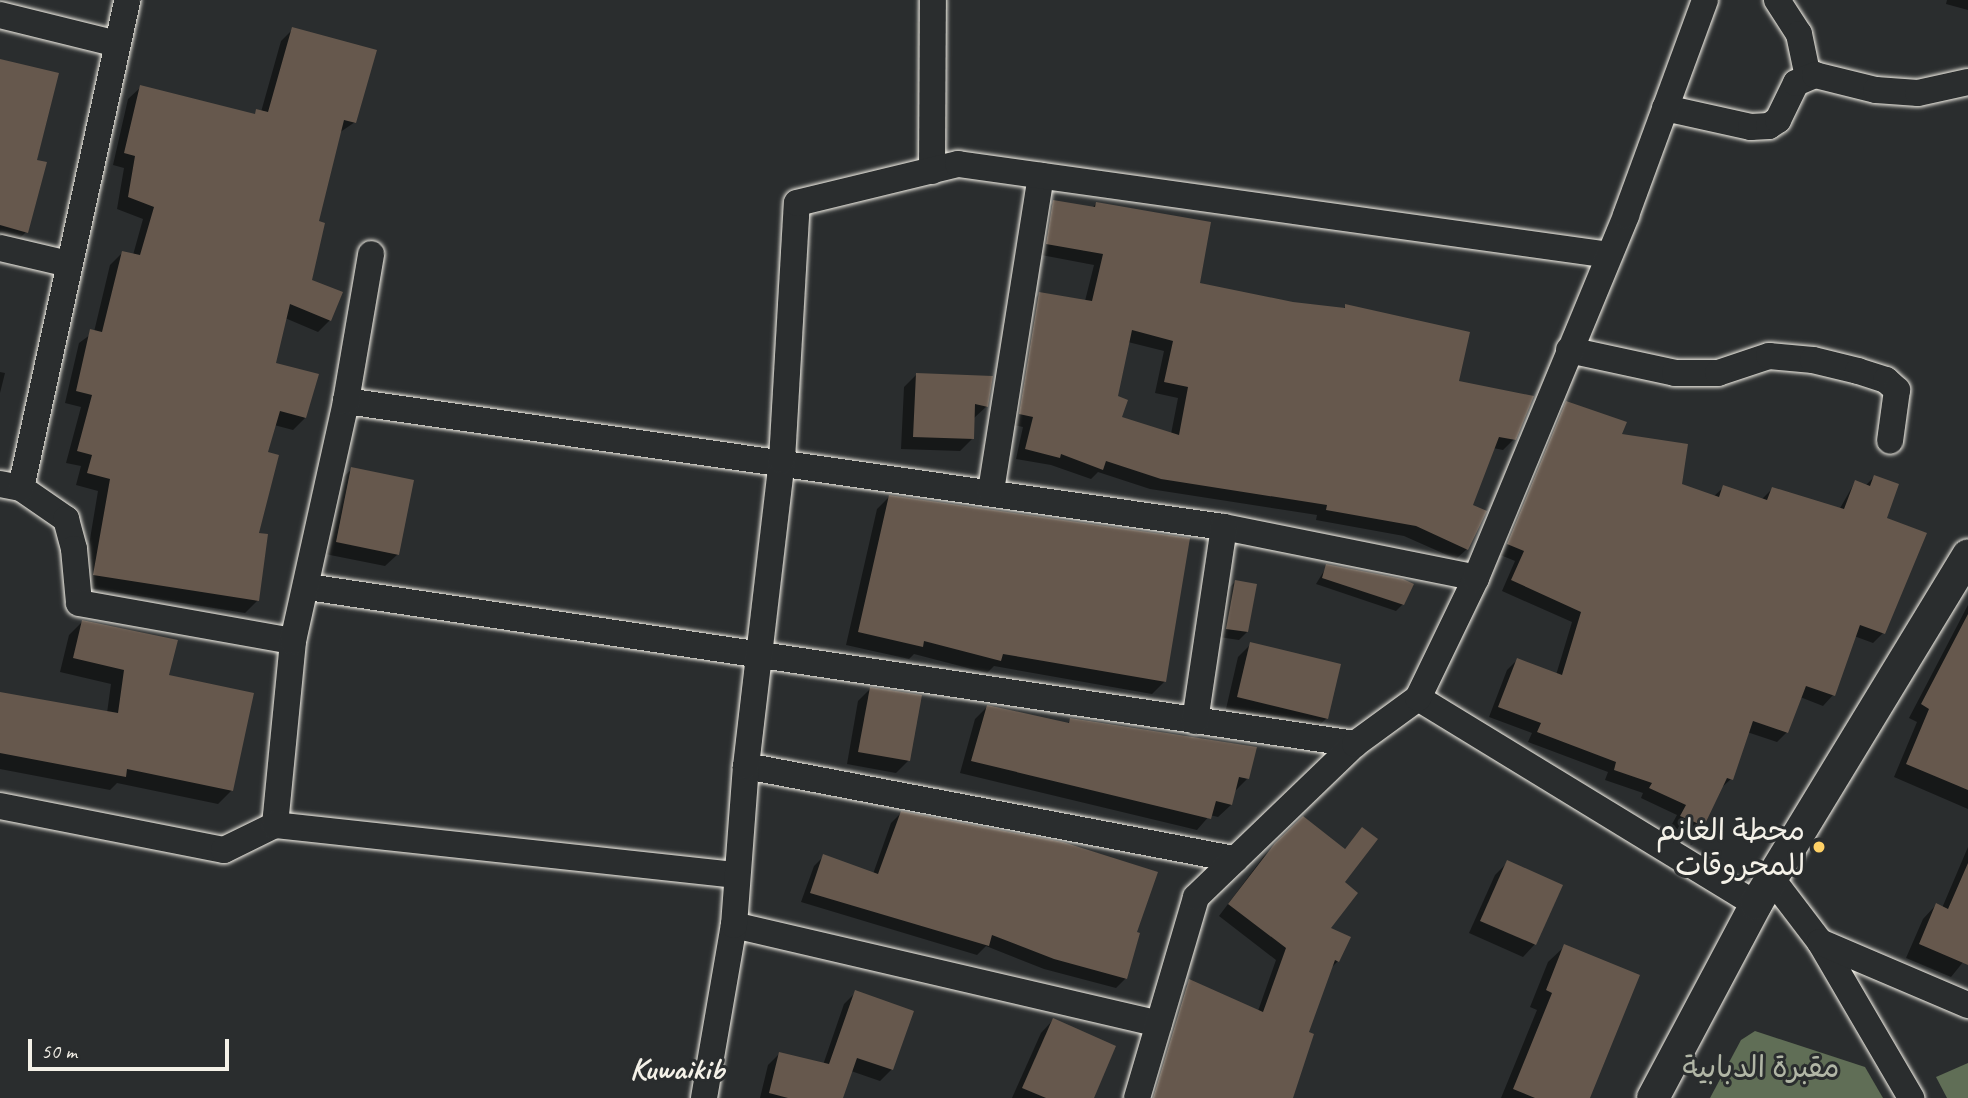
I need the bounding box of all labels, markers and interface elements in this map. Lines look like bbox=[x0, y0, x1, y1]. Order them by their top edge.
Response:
place label: محطة الغانم للمحروقات bbox=[1656, 812, 1805, 882]
marker: محطة الغانم للمحروقات bbox=[1811, 839, 1827, 855]
scale bar bbox=[32, 1024, 233, 1068]
text: 50 m bbox=[41, 1038, 77, 1064]
park label: مقبرة الدبابية bbox=[1682, 1049, 1840, 1085]
district label: Kuwaikib bbox=[630, 1050, 724, 1088]

